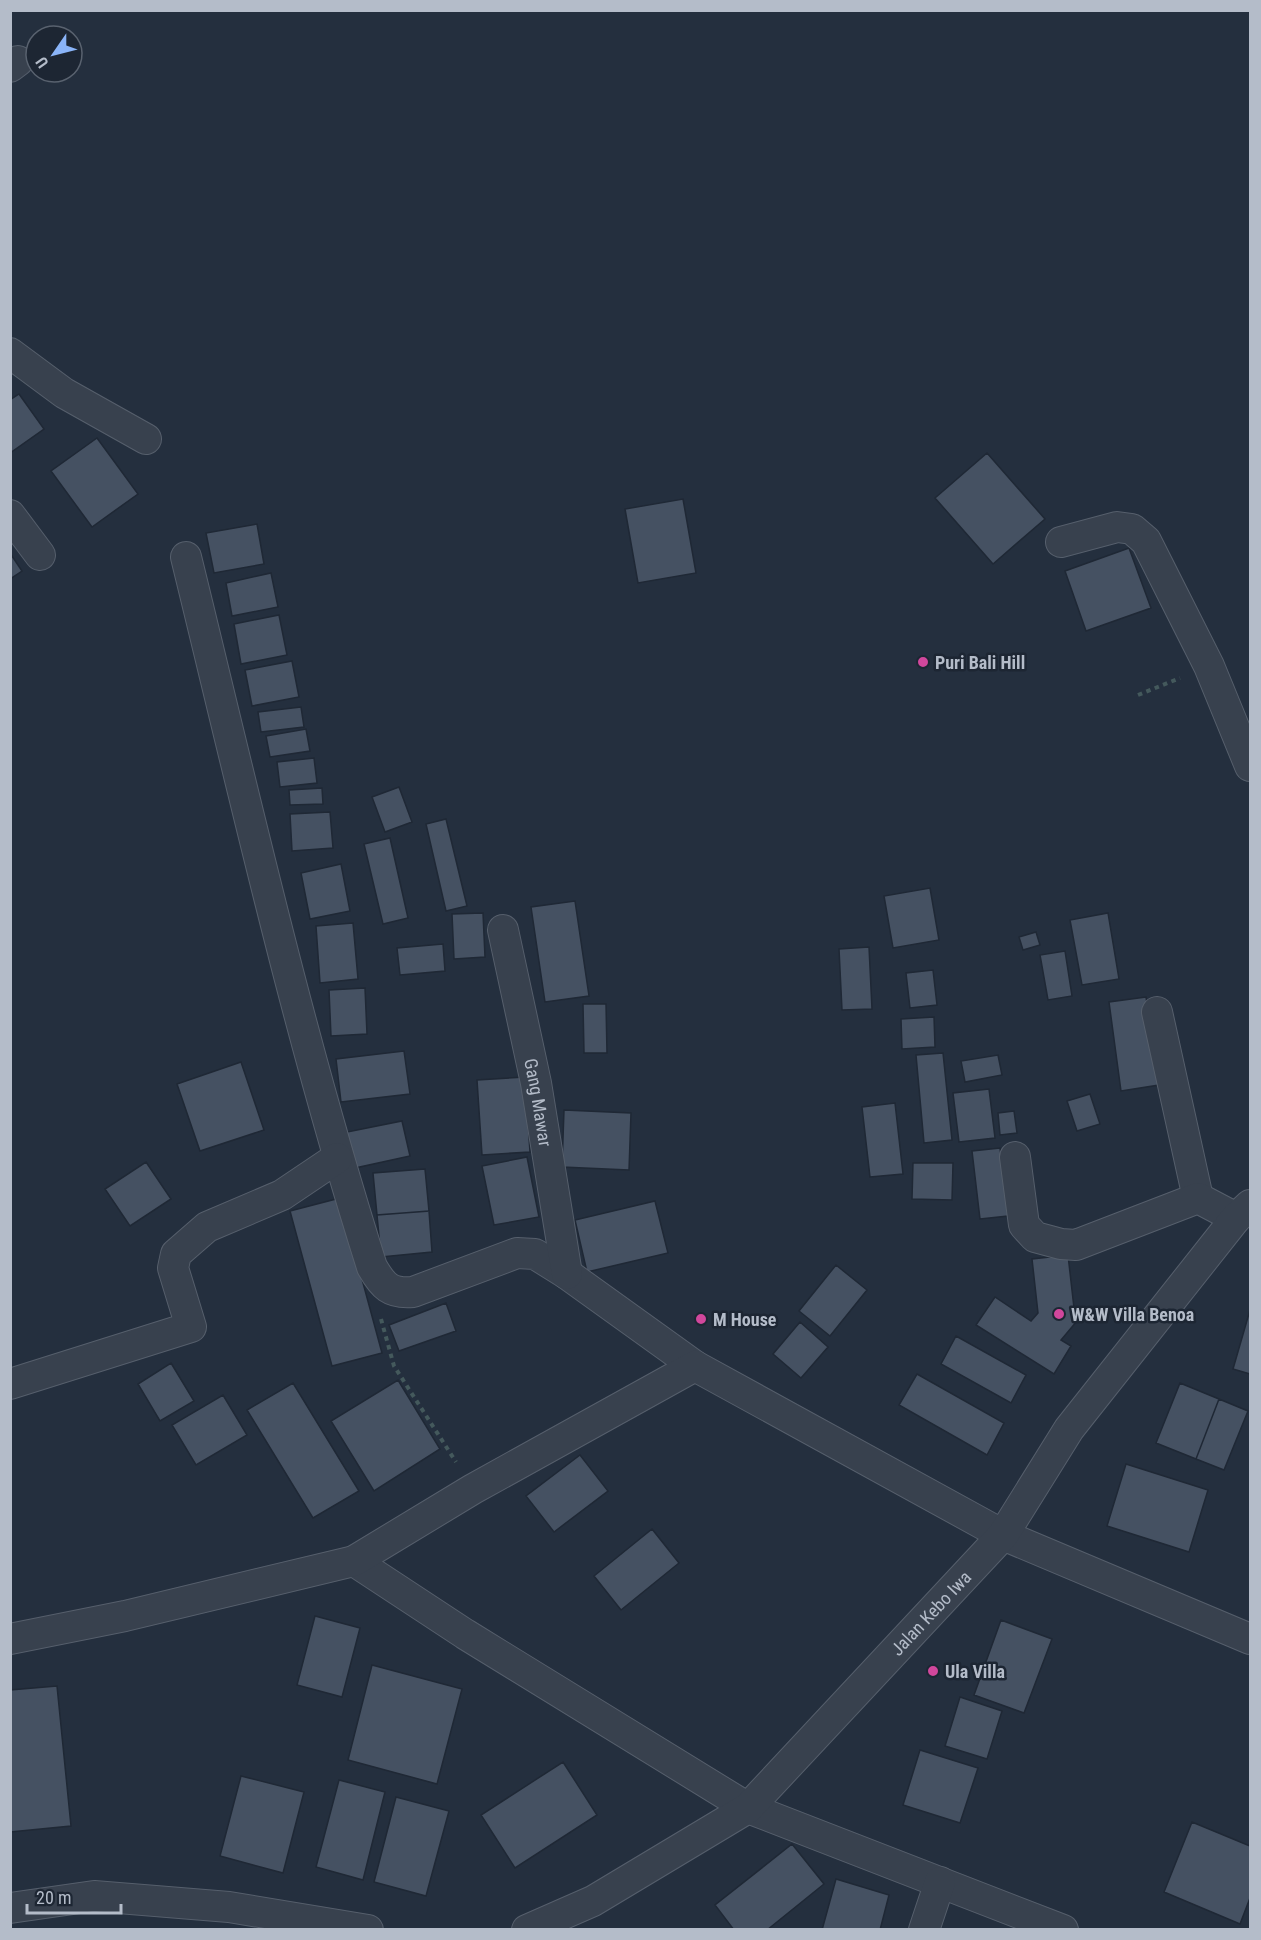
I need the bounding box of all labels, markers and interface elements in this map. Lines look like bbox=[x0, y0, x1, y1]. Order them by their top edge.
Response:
north arrow bbox=[24, 24, 84, 84]
text: U bbox=[32, 53, 53, 72]
place label: Puri Bali Hill bbox=[935, 652, 1025, 673]
marker: Puri Bali Hill bbox=[916, 655, 930, 669]
street label: Gang Mawar bbox=[520, 1056, 557, 1148]
place label: W&W Villa Benoa bbox=[1071, 1304, 1194, 1325]
marker: W&W Villa Benoa bbox=[1052, 1307, 1066, 1321]
place label: M House bbox=[713, 1309, 777, 1330]
marker: M House bbox=[694, 1312, 708, 1326]
street label: Jalan Kebo Iwa bbox=[886, 1566, 975, 1659]
place label: Ula Villa bbox=[945, 1661, 1005, 1682]
marker: Ula Villa bbox=[926, 1664, 940, 1678]
scale bar bbox=[27, 1877, 122, 1915]
text: 20 m bbox=[36, 1887, 71, 1908]

